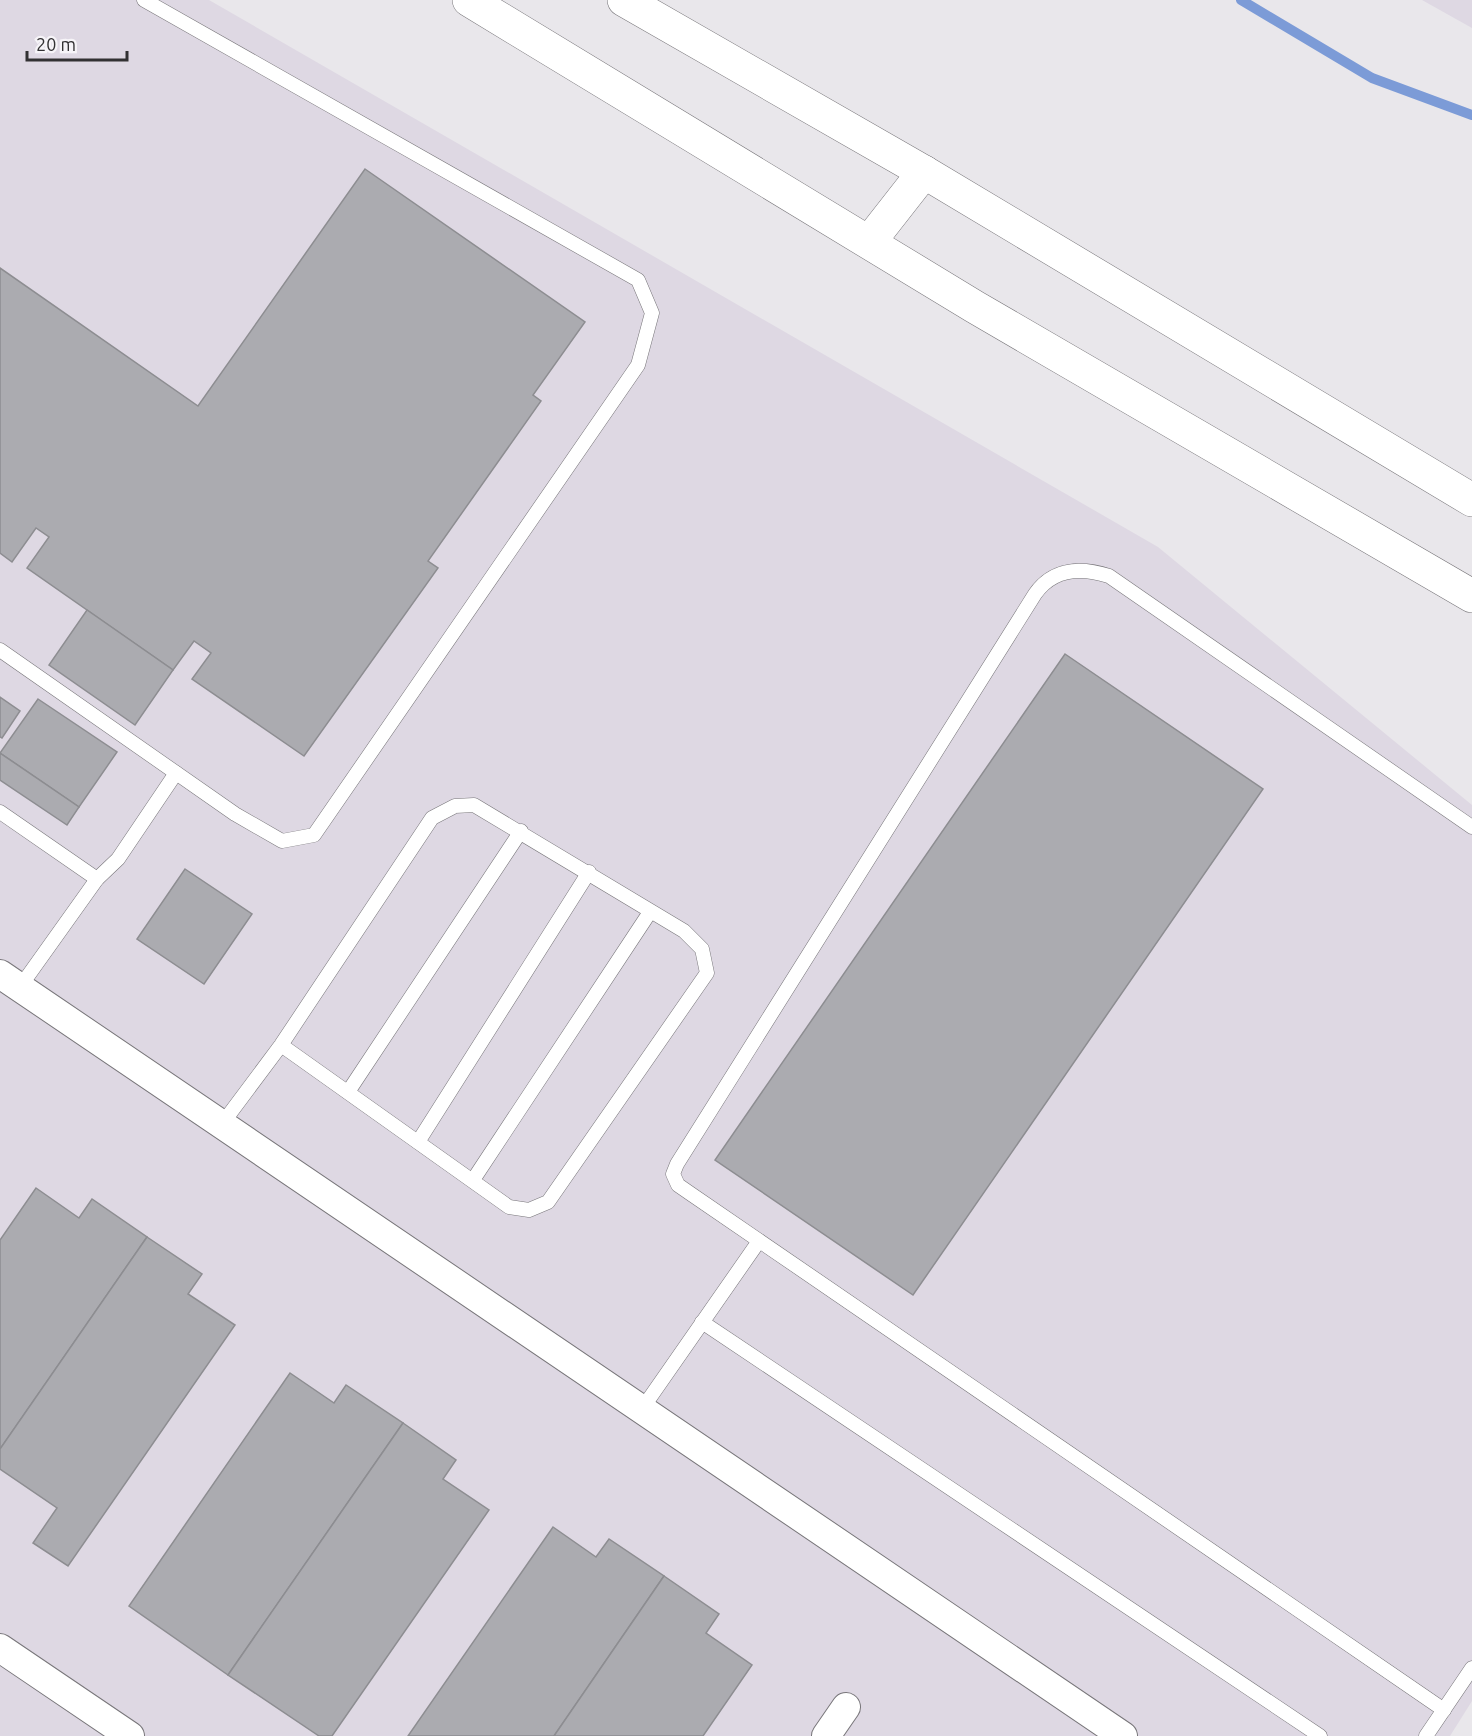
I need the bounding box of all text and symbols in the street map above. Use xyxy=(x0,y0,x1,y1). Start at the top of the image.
scale bar xyxy=(27,24,128,62)
text: 20 m xyxy=(36,34,76,54)

